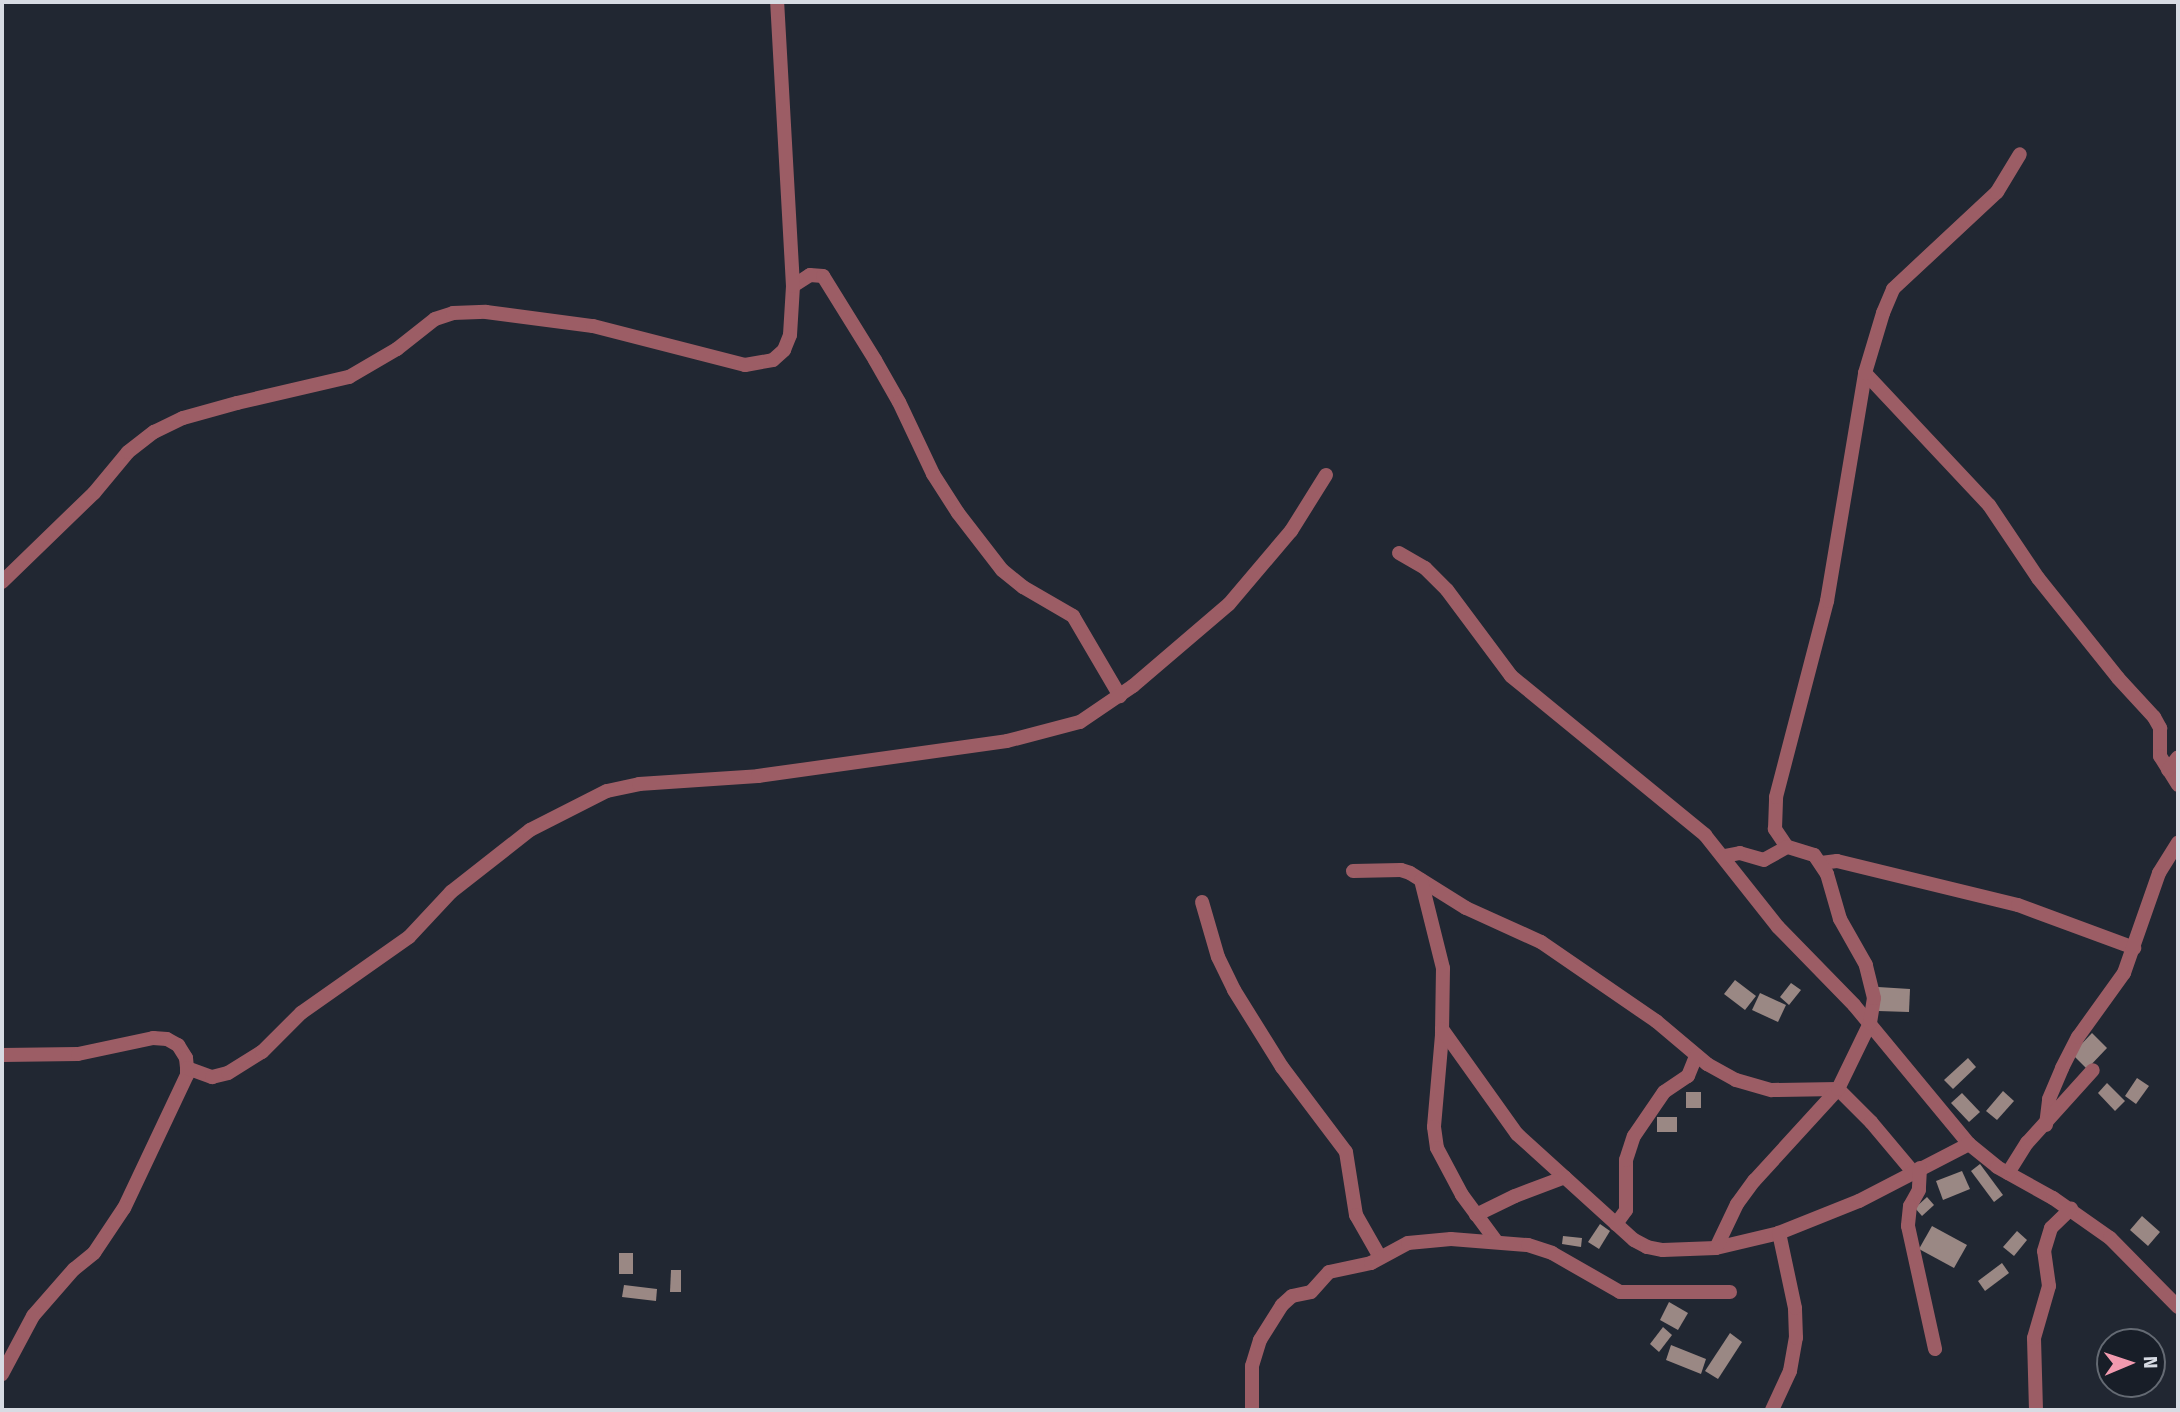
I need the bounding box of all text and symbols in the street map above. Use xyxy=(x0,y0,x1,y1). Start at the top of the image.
north arrow xyxy=(2096,1328,2166,1398)
text: N xyxy=(2139,1356,2162,1369)

